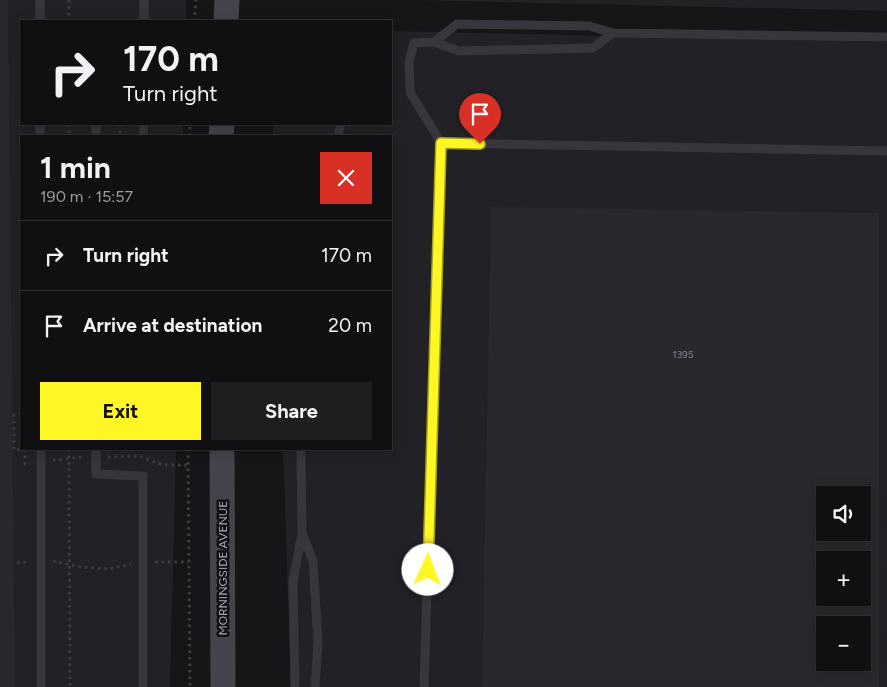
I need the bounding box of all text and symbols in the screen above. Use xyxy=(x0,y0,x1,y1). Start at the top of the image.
text: 170 m xyxy=(123,38,219,80)
icon: right xyxy=(40,40,105,105)
text: Turn right xyxy=(123,80,218,107)
pin xyxy=(459,93,501,144)
icon: arrive xyxy=(466,100,494,128)
text: 1 min xyxy=(40,149,111,186)
button: close xyxy=(320,152,372,204)
text: 190 m · 15:57 xyxy=(40,187,133,206)
icon: right xyxy=(40,242,68,270)
text: Turn right xyxy=(83,244,169,267)
text: 170 m xyxy=(321,244,372,267)
icon: arrive xyxy=(40,312,68,340)
text: Arrive at destination xyxy=(83,314,262,337)
text: 20 m xyxy=(328,314,372,337)
house number: 1395 xyxy=(673,348,694,361)
button: Exit xyxy=(40,382,201,440)
button: Share xyxy=(211,382,372,440)
map controls xyxy=(816,486,871,671)
button: sound xyxy=(816,486,871,541)
street label: MORNINGSIDE AVENUE xyxy=(216,501,230,635)
position arrow xyxy=(401,543,453,595)
button: + xyxy=(816,551,871,606)
button: − xyxy=(816,616,871,671)

